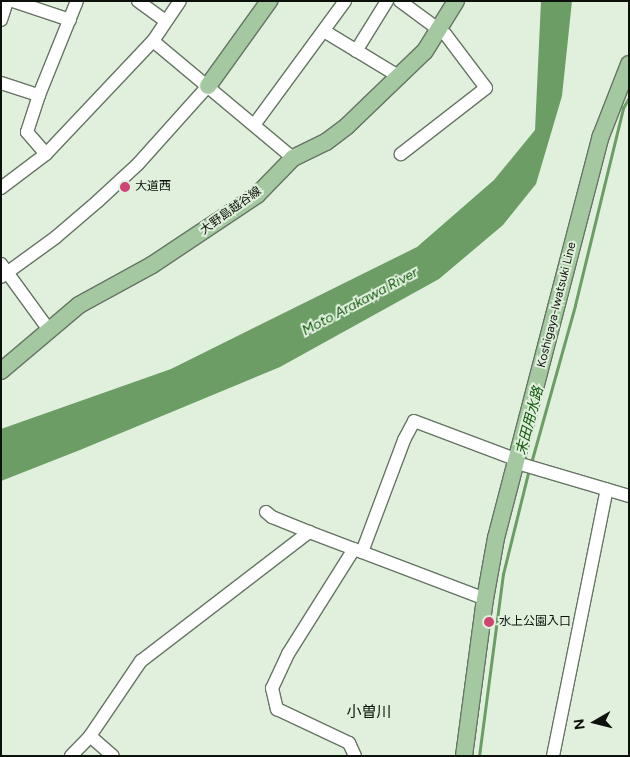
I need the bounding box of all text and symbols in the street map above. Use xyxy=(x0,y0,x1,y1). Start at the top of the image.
place label: 大道西 xyxy=(135,180,171,194)
marker: 大道西 xyxy=(119,181,131,193)
street label: 大野島越谷線 xyxy=(198,184,264,238)
street label: Koshigaya-Iwatsuki Line xyxy=(534,241,580,369)
water label: Moto Arakawa River xyxy=(299,264,421,340)
water label: 末田用水路 xyxy=(513,385,547,457)
place label: 水上公園入口 xyxy=(499,615,571,629)
marker: 水上公園入口 xyxy=(483,616,495,628)
north arrow xyxy=(570,697,620,747)
district label: 小曽川 xyxy=(347,704,391,722)
text: N xyxy=(570,718,589,731)

